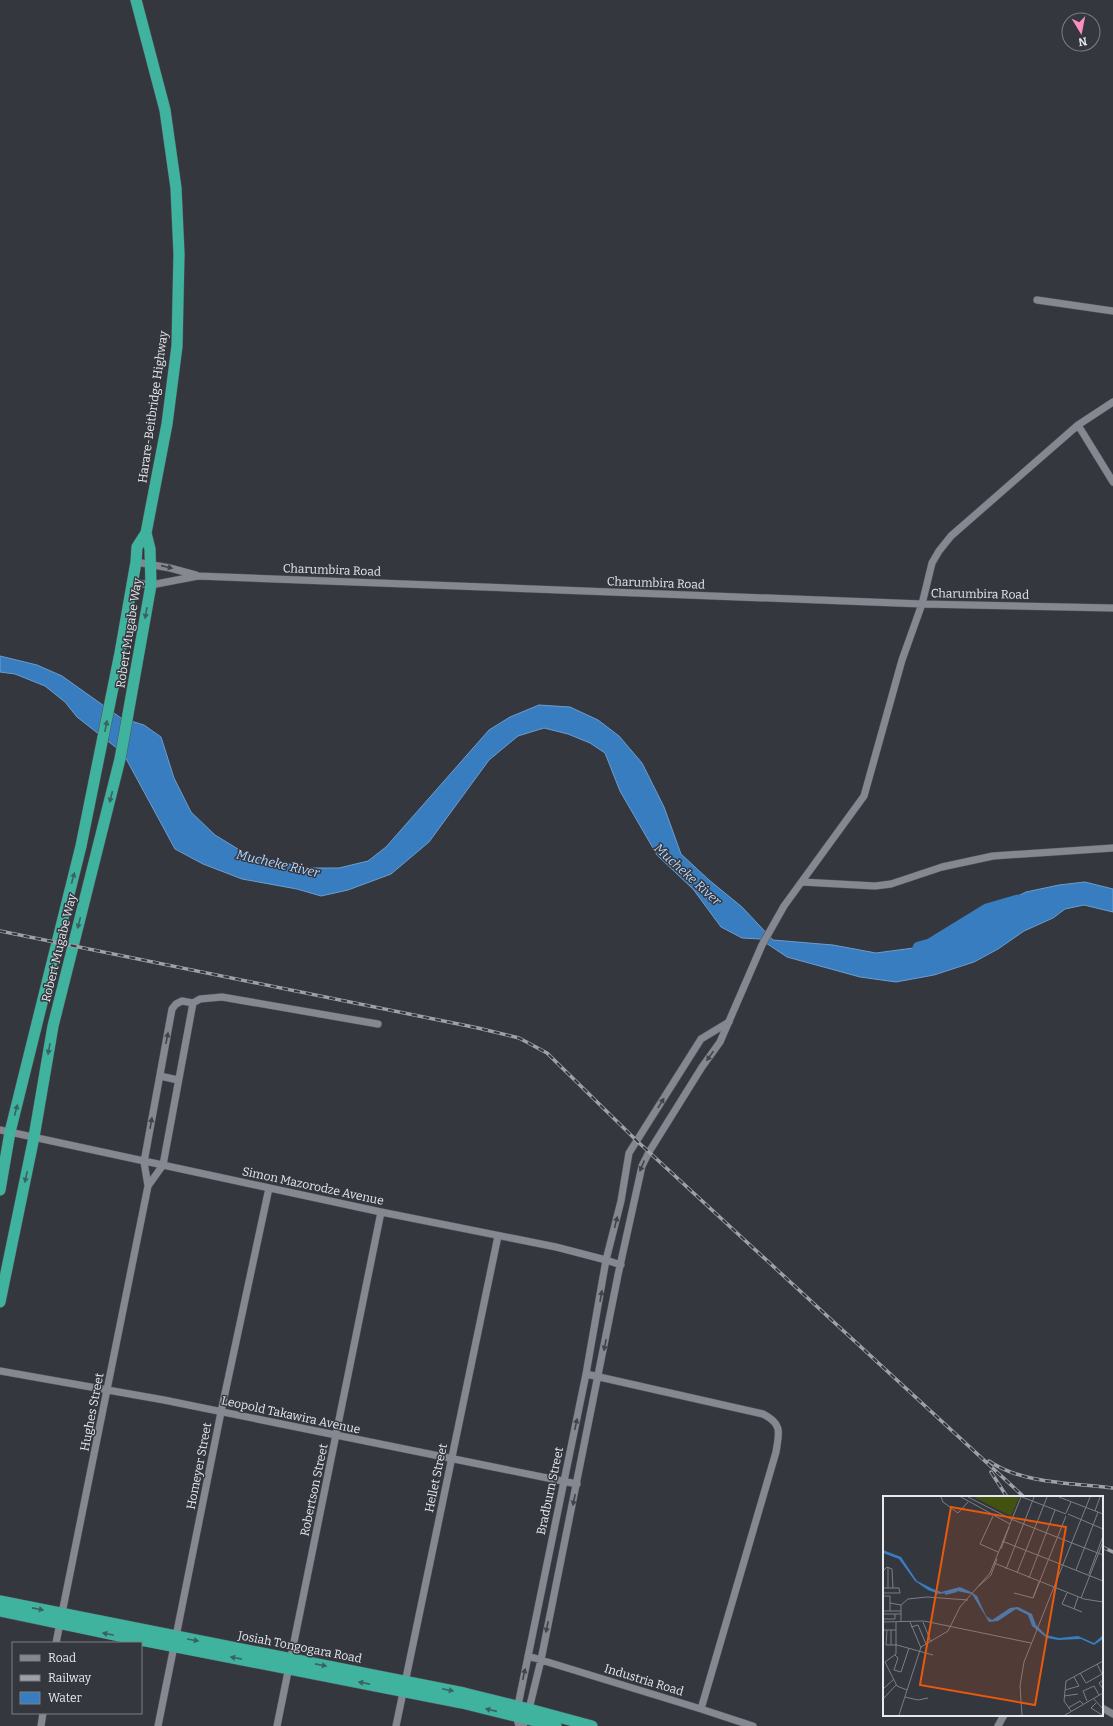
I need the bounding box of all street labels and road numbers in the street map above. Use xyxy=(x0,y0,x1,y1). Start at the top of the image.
street label: Harare-Beitbridge Highway xyxy=(135,329,171,484)
street label: Charumbira Road xyxy=(283,561,381,579)
street label: Charumbira Road xyxy=(607,574,705,592)
street label: Robert Mugabe Way xyxy=(113,576,145,689)
street label: Charumbira Road xyxy=(931,586,1029,602)
street label: Robert Mugabe Way xyxy=(39,892,79,1004)
street label: Simon Mazorodze Avenue xyxy=(241,1164,385,1208)
street label: Hughes Street xyxy=(78,1371,107,1452)
street label: Leopold Takawira Avenue xyxy=(220,1393,362,1437)
street label: Homeyer Street xyxy=(184,1421,214,1511)
street label: Robertson Street xyxy=(297,1442,331,1537)
street label: Hellet Street xyxy=(422,1442,450,1514)
street label: Bradburn Street xyxy=(534,1445,566,1536)
street label: Josiah Tongogara Road xyxy=(236,1628,363,1666)
street label: Industria Road xyxy=(603,1661,685,1699)

